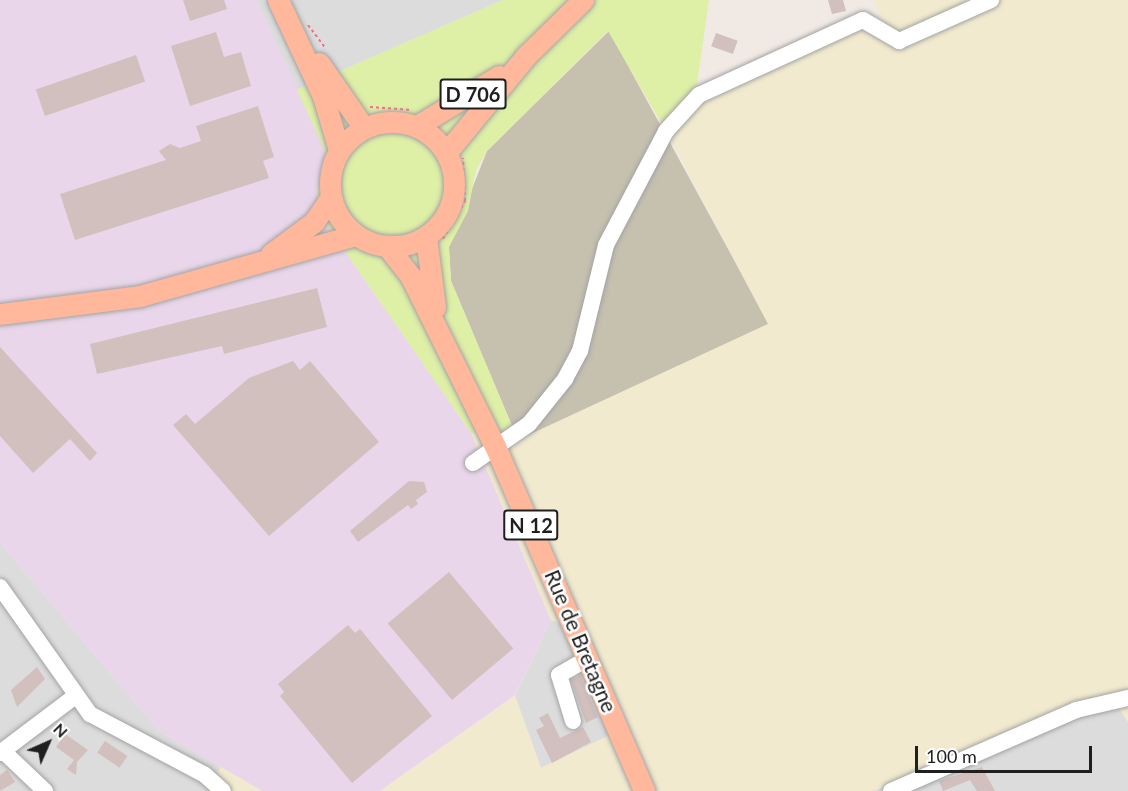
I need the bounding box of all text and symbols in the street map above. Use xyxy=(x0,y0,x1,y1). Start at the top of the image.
road number: D 706 xyxy=(438,77,508,111)
road number: N 12 xyxy=(502,508,560,542)
street label: Rue de Bretagne xyxy=(540,566,622,716)
north arrow xyxy=(18,713,78,773)
text: N xyxy=(50,719,72,741)
scale bar xyxy=(918,734,1095,772)
text: 100 m xyxy=(926,745,977,767)

